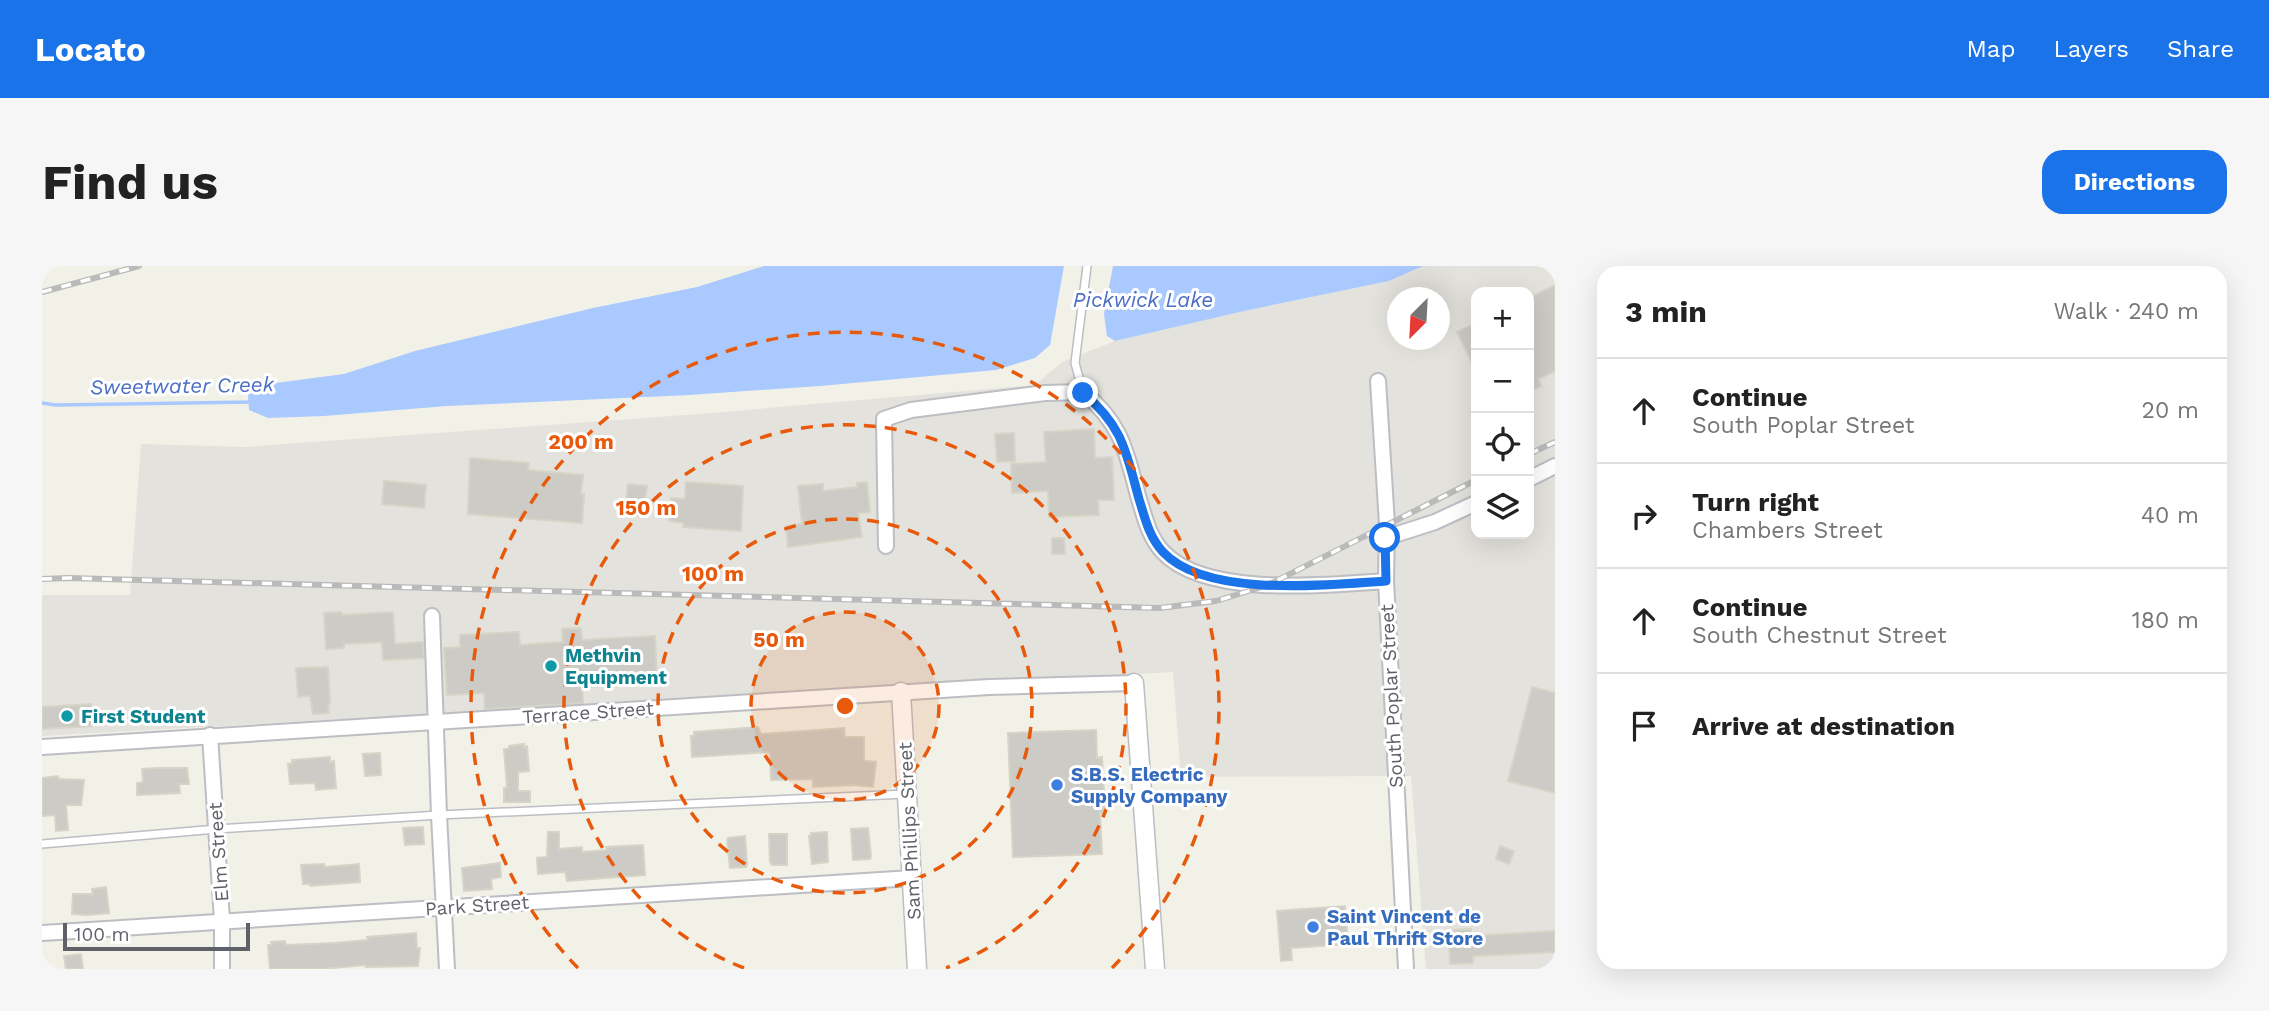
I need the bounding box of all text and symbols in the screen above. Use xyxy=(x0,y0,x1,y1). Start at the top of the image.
text: Locato xyxy=(35,30,146,69)
text: Map xyxy=(1967,35,2015,63)
text: Layers xyxy=(2053,35,2129,63)
text: Share xyxy=(2167,35,2234,63)
button: Directions xyxy=(2042,150,2227,214)
text: Find us xyxy=(42,153,218,211)
water label: Pickwick Lake xyxy=(1073,287,1213,312)
north arrow xyxy=(1387,287,1450,350)
map controls xyxy=(1471,287,1534,539)
button: + xyxy=(1471,287,1534,350)
text: 3 min xyxy=(1625,294,1707,329)
text: Walk · 240 m xyxy=(2054,298,2199,325)
button: − xyxy=(1471,350,1534,413)
water label: Sweetwater Creek xyxy=(90,371,275,400)
route end xyxy=(1067,377,1098,408)
text: Continue xyxy=(1692,382,1808,412)
icon: ahead xyxy=(1625,392,1663,430)
text: 20 m xyxy=(2142,397,2199,424)
text: South Poplar Street xyxy=(1692,412,1914,439)
button: locate xyxy=(1471,413,1534,476)
text: 200 m xyxy=(548,429,614,454)
button: layers xyxy=(1471,476,1534,539)
text: Turn right xyxy=(1692,487,1819,517)
text: 150 m xyxy=(616,495,676,520)
icon: right xyxy=(1625,497,1663,535)
text: 40 m xyxy=(2141,502,2199,529)
text: Chambers Street xyxy=(1692,517,1883,544)
route start xyxy=(1369,522,1400,553)
text: 100 m xyxy=(682,561,744,586)
text: Continue xyxy=(1692,592,1808,622)
icon: ahead xyxy=(1625,602,1663,640)
street label: South Poplar Street xyxy=(1375,604,1408,788)
text: 180 m xyxy=(2132,607,2199,634)
text: South Chestnut Street xyxy=(1692,622,1947,649)
text: 50 m xyxy=(753,627,805,652)
place label: Methvin Equipment xyxy=(565,644,668,689)
marker: Methvin Equipment xyxy=(543,658,559,674)
centre of rings xyxy=(833,694,857,718)
street label: Terrace Street xyxy=(522,696,655,729)
place label: First Student xyxy=(81,705,206,728)
icon: arrive xyxy=(1625,707,1663,745)
marker: First Student xyxy=(59,708,75,724)
text: Arrive at destination xyxy=(1692,711,1955,741)
street label: Sam Phillips Street xyxy=(893,741,926,920)
place label: S.B.S. Electric Supply Company xyxy=(1071,763,1228,808)
marker: S.B.S. Electric Supply Company xyxy=(1049,777,1065,793)
street label: Elm Street xyxy=(204,801,233,903)
street label: Park Street xyxy=(424,890,530,921)
place label: Saint Vincent de Paul Thrift Store xyxy=(1327,905,1483,950)
marker: Saint Vincent de Paul Thrift Store xyxy=(1305,919,1321,935)
scale bar xyxy=(63,920,250,952)
text: 100 m xyxy=(74,923,130,946)

